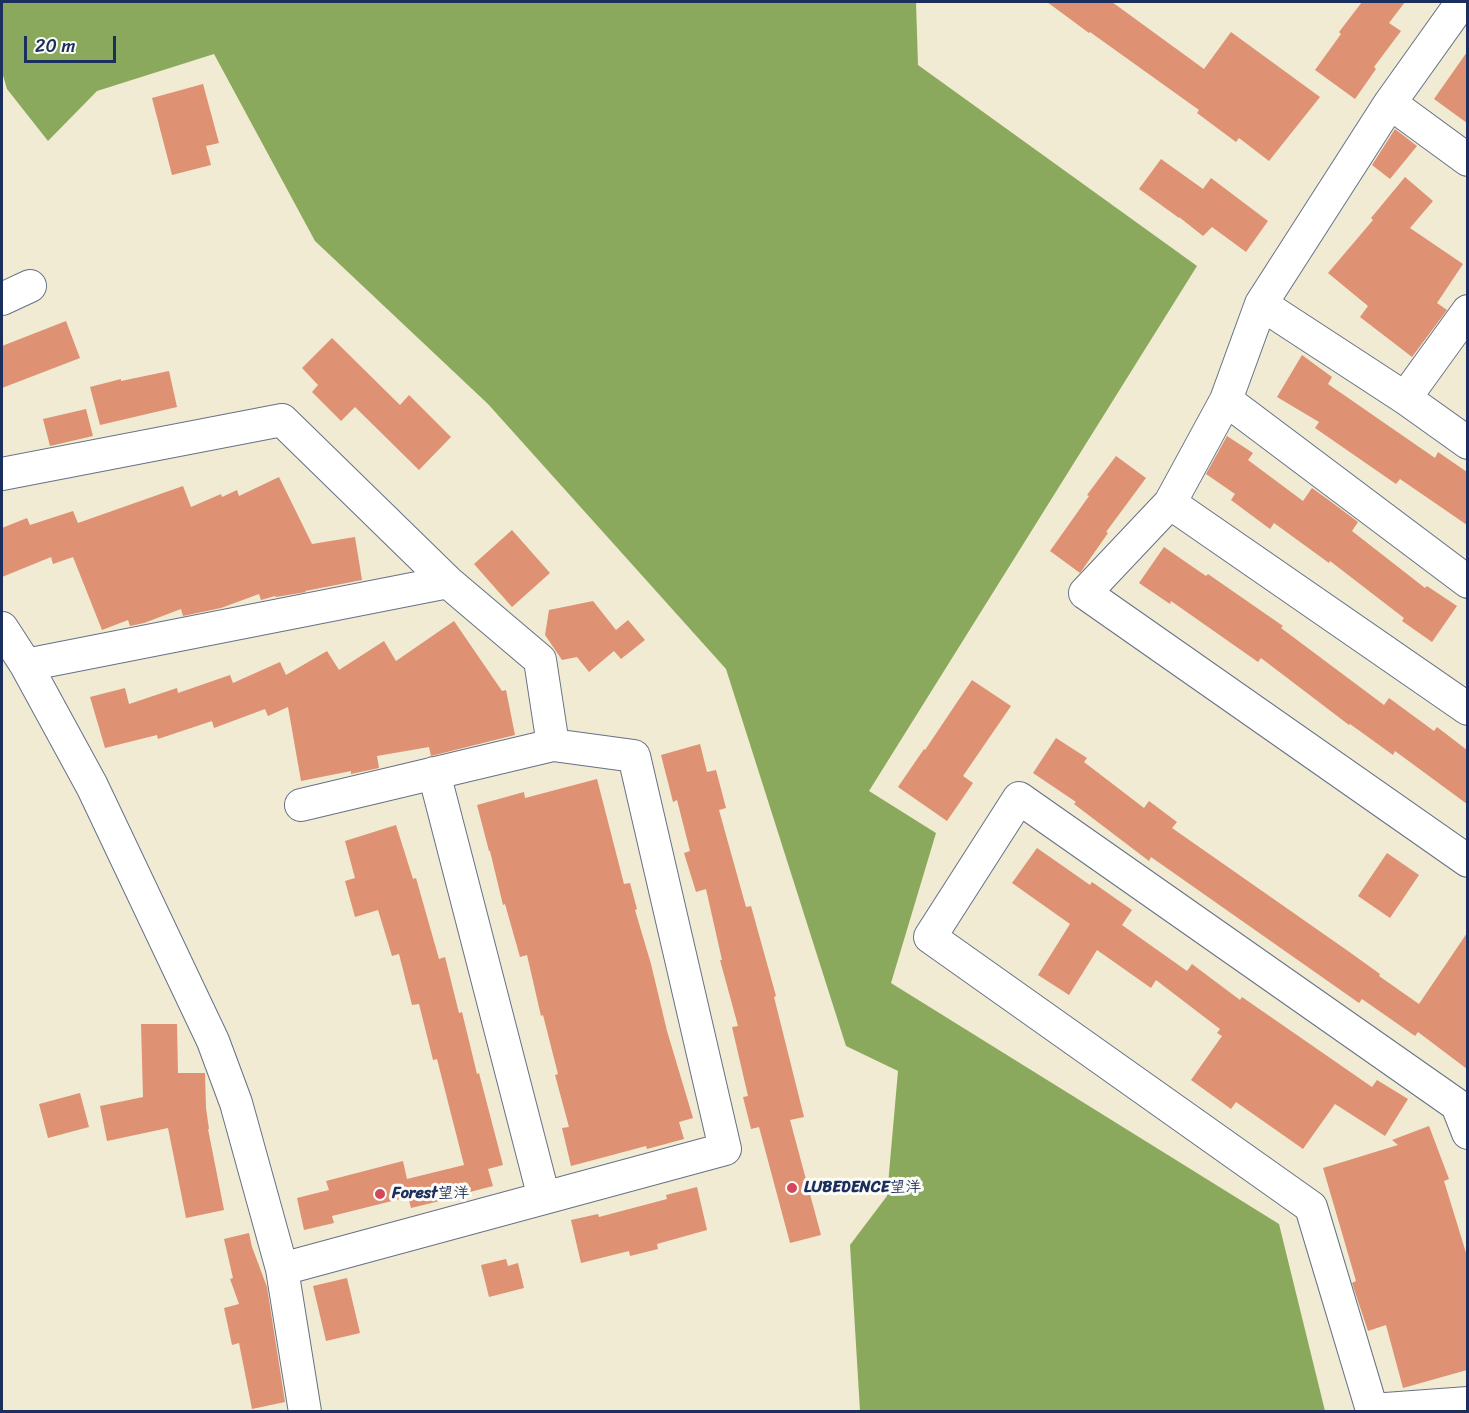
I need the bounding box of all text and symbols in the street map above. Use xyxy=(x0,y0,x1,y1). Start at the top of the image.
scale bar xyxy=(27,24,118,62)
text: 20 m xyxy=(35,30,75,62)
place label: LUBEDENCE望洋 xyxy=(804,1178,922,1198)
marker: LUBEDENCE望洋 xyxy=(785,1181,799,1195)
place label: Forest望洋 xyxy=(392,1184,469,1204)
marker: Forest望洋 xyxy=(373,1187,387,1201)

